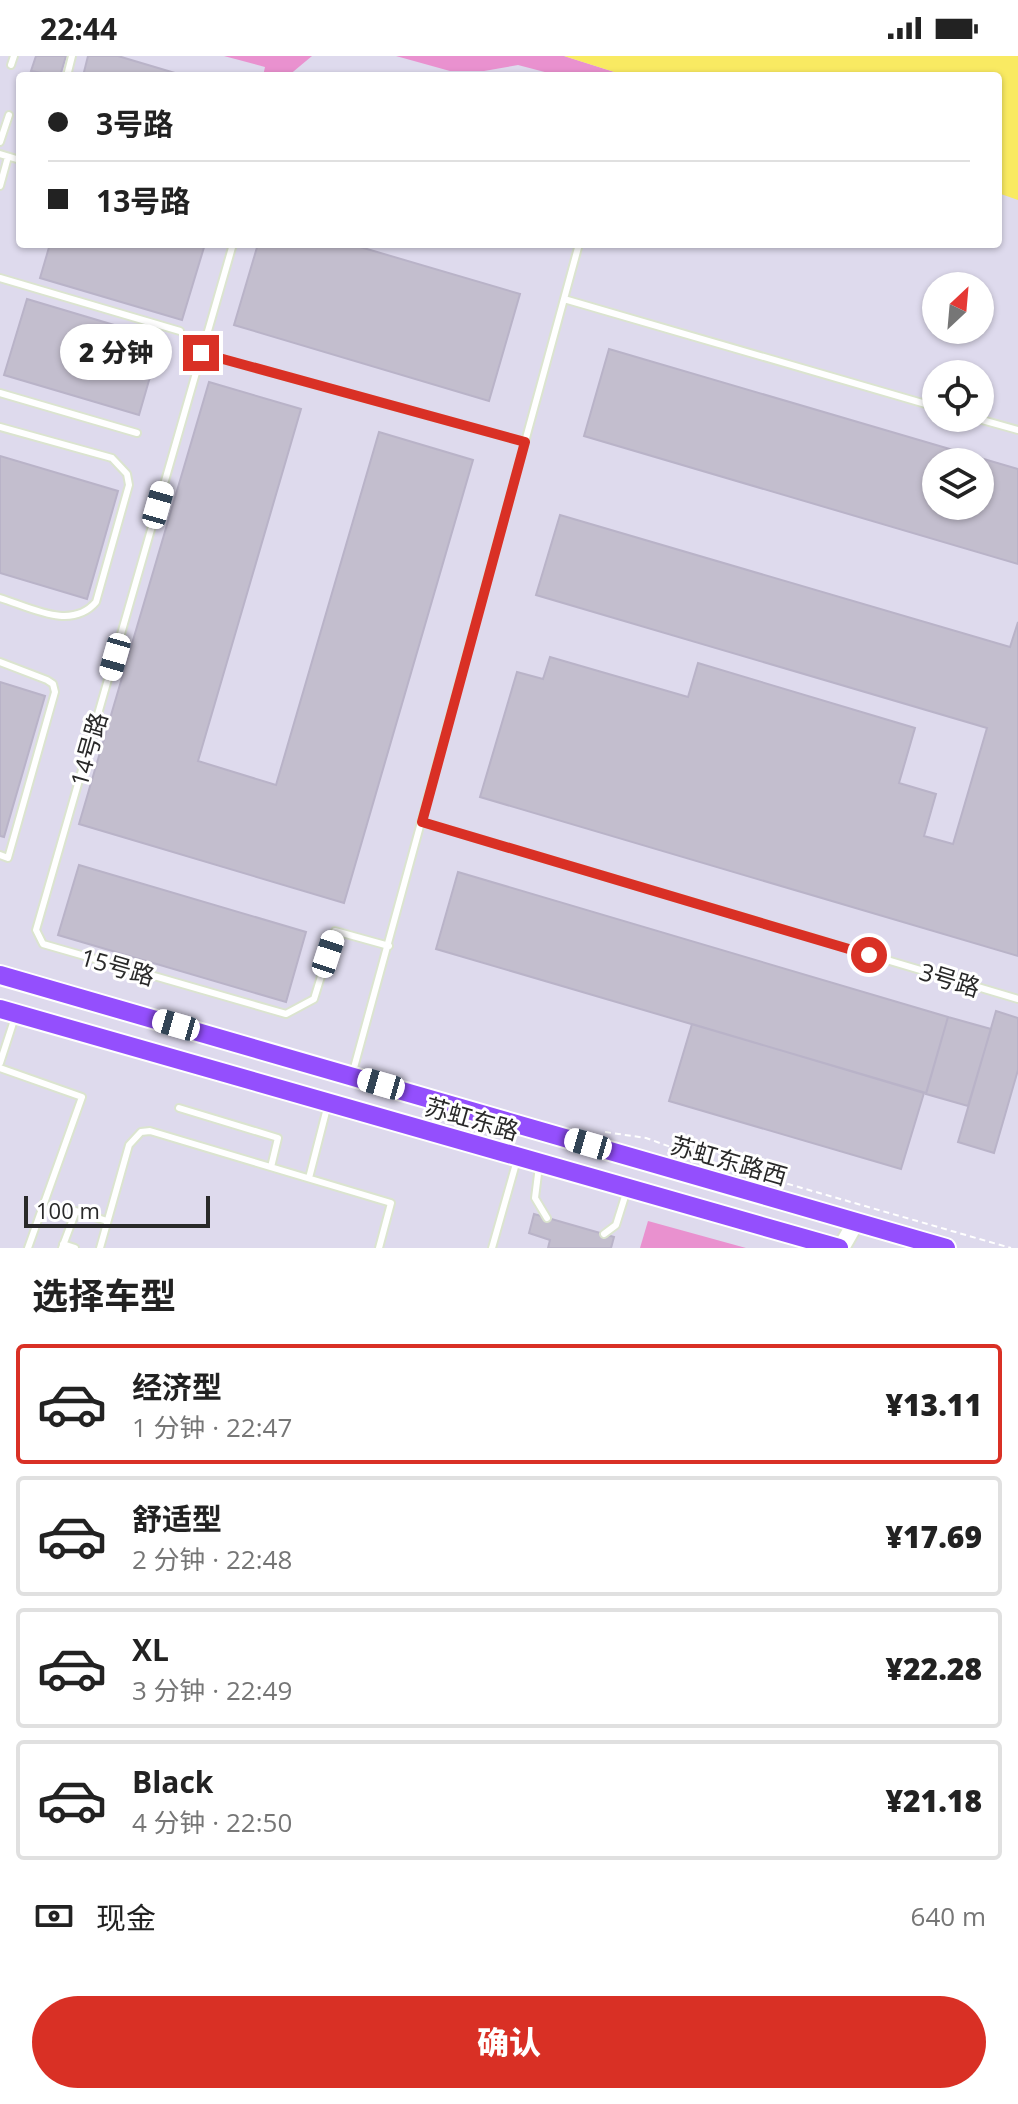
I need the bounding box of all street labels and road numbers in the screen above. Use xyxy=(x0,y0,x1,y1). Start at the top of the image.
street label: 14号路 xyxy=(62,708,114,790)
street label: 15号路 xyxy=(77,940,159,992)
street label: 3号路 xyxy=(916,954,984,1004)
street label: 苏虹东路 xyxy=(421,1089,523,1147)
street label: 苏虹东路西 xyxy=(667,1128,791,1192)

